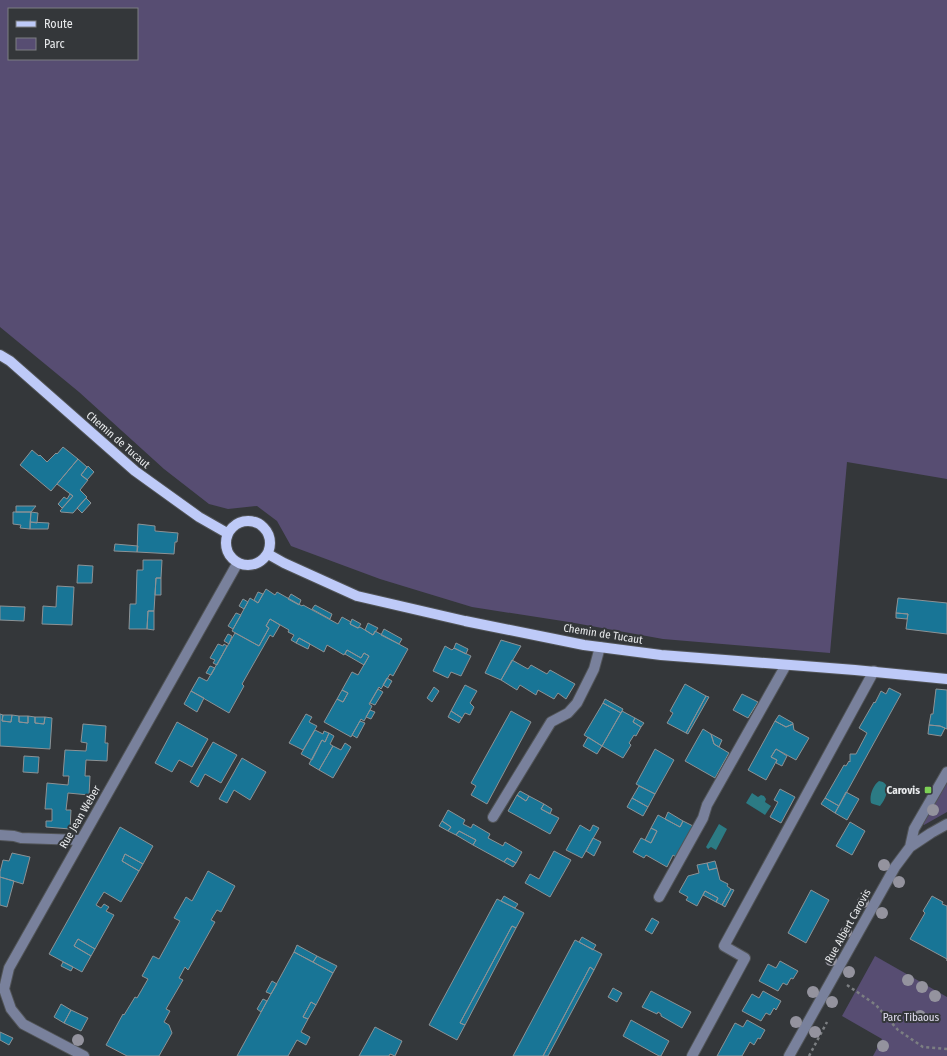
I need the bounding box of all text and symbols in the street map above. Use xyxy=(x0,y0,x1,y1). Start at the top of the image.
legend xyxy=(8,8,138,60)
text: Route xyxy=(44,17,73,31)
text: Parc xyxy=(44,37,65,51)
street label: Chemin de Tucaut xyxy=(84,409,153,471)
street label: Chemin de Tucaut xyxy=(562,621,644,647)
street label: Rue Jean Weber xyxy=(57,783,103,851)
place label: Carovis xyxy=(887,784,920,797)
marker: Carovis xyxy=(923,785,933,795)
street label: Rue Albert Carovis xyxy=(822,887,874,965)
park label: Parc Tibaous xyxy=(883,1011,940,1024)

